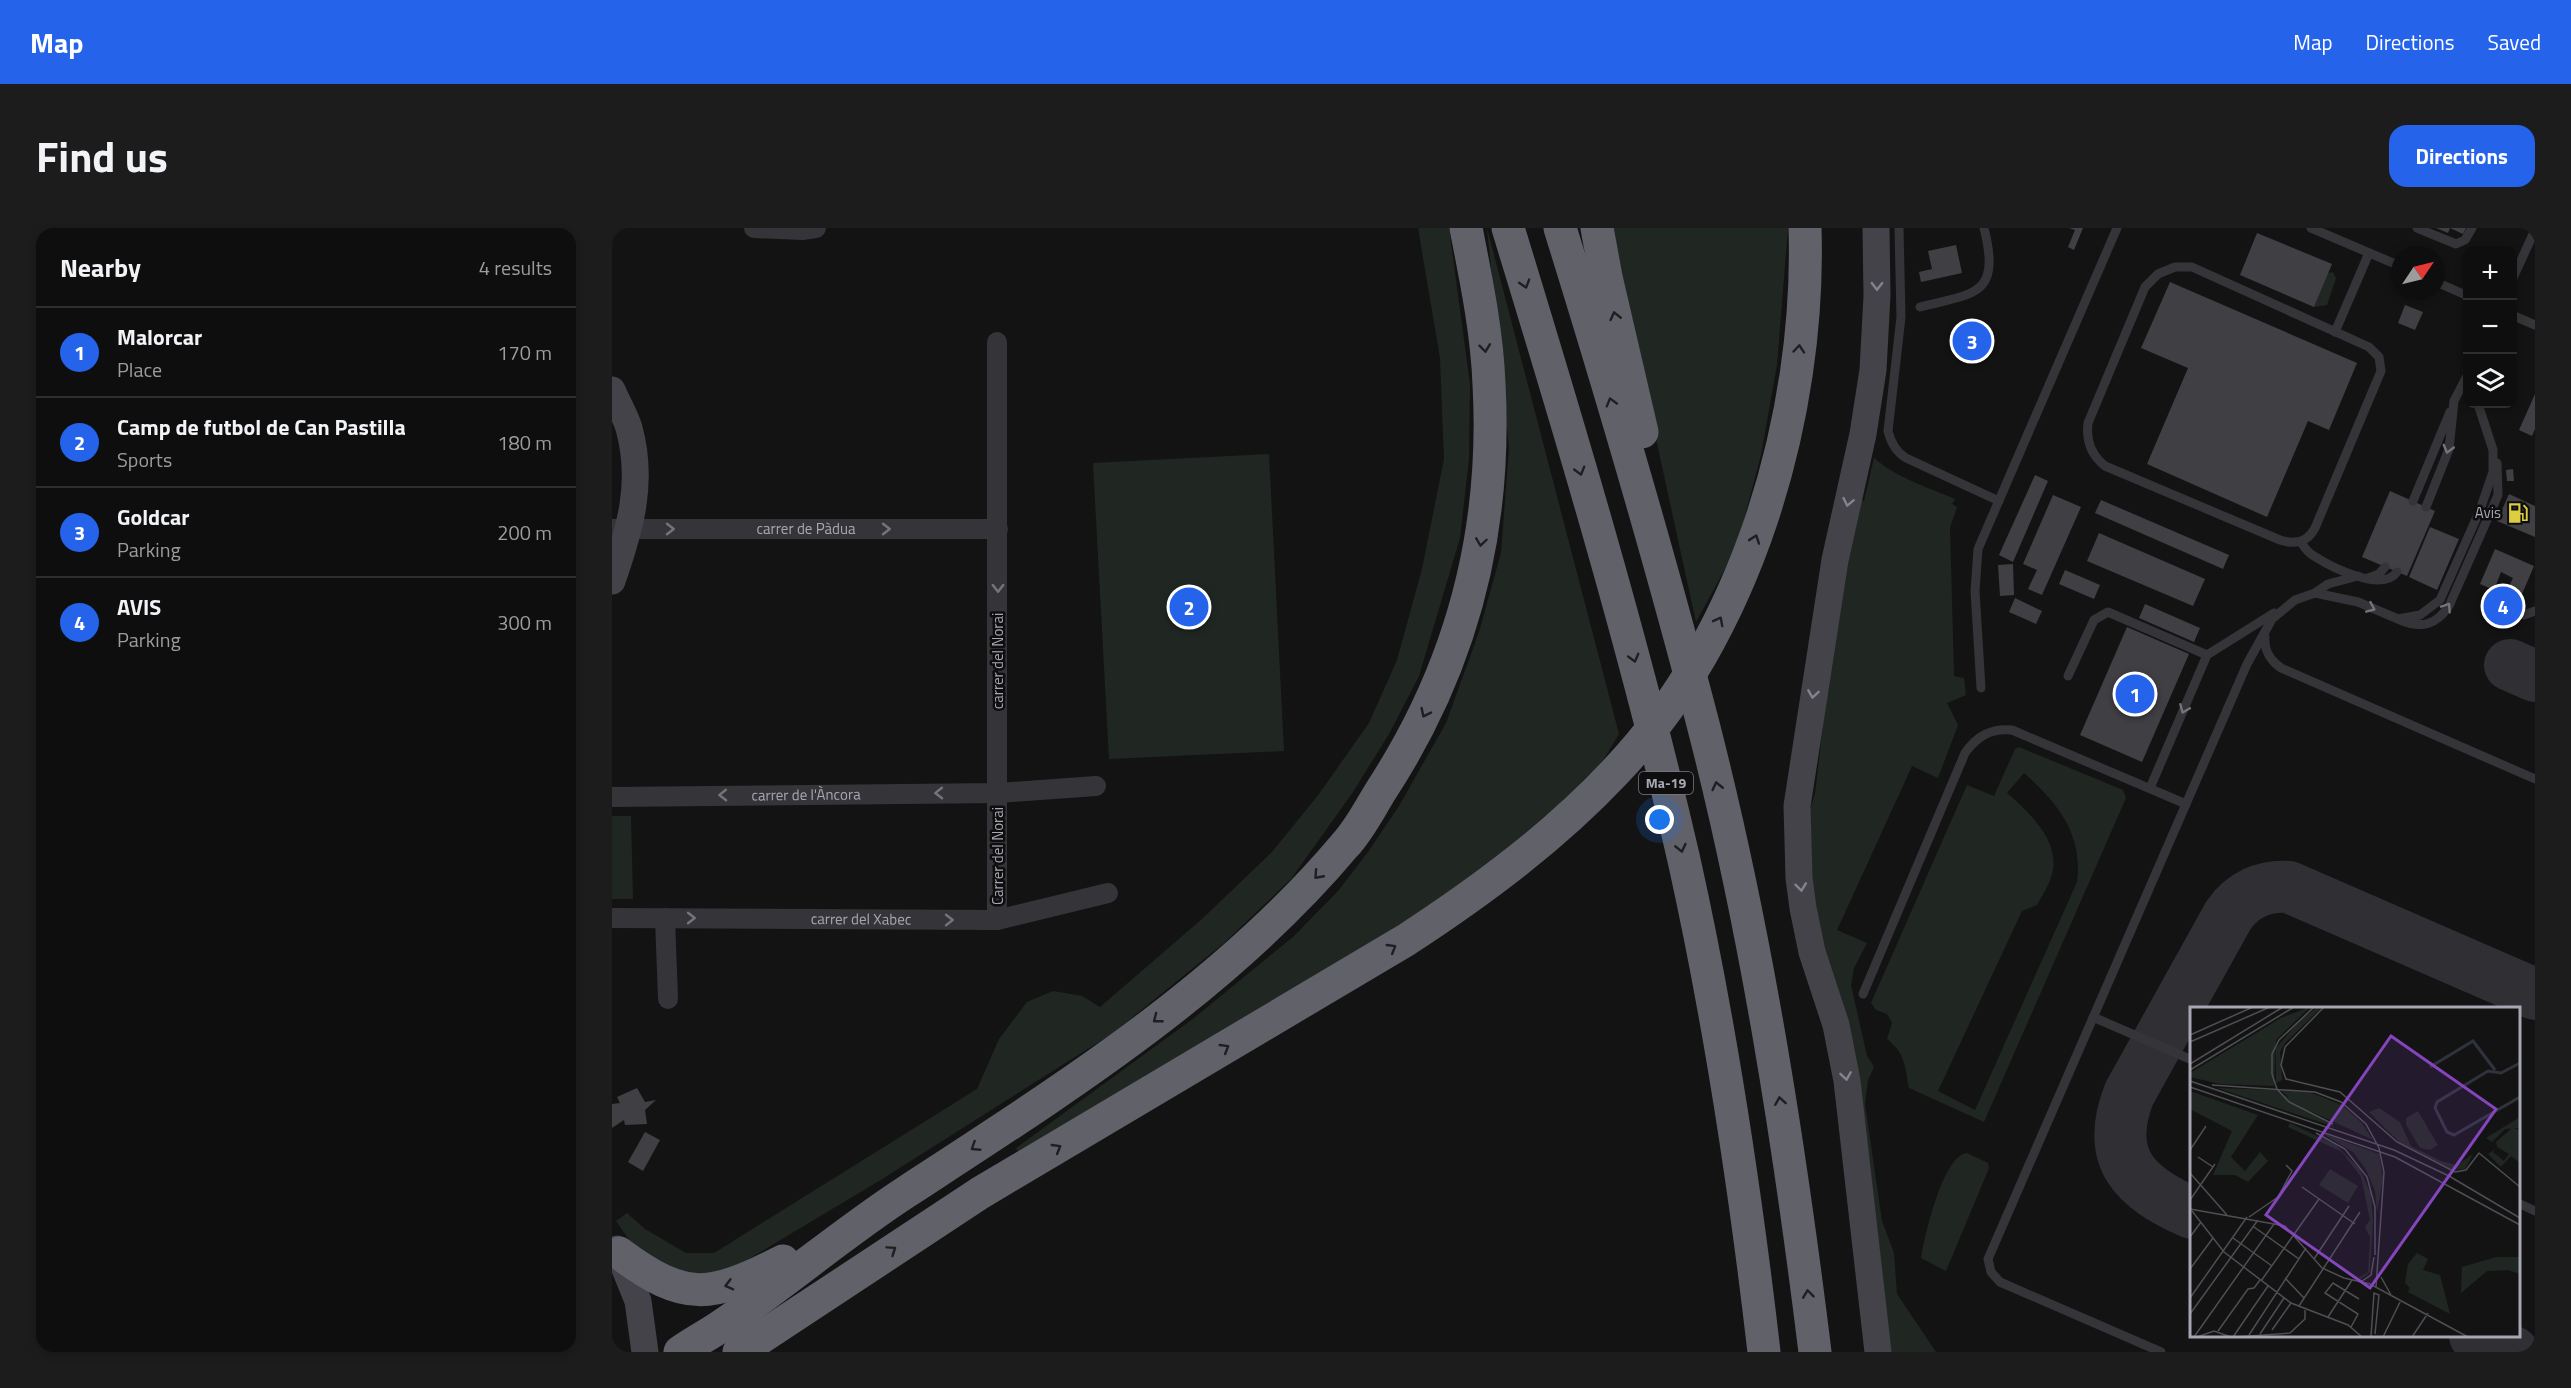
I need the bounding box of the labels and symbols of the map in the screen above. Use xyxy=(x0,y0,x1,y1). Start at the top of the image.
north arrow xyxy=(2391,246,2445,300)
one-way arrow xyxy=(1518,278,1530,289)
one-way arrow xyxy=(1871,282,1883,291)
one-way arrow xyxy=(1609,311,1622,321)
pin: 3 xyxy=(1952,318,1992,364)
one-way arrow xyxy=(1478,343,1491,353)
one-way arrow xyxy=(1792,345,1805,354)
one-way arrow xyxy=(1606,397,1618,408)
one-way arrow xyxy=(2443,443,2455,454)
one-way arrow xyxy=(1573,465,1585,476)
one-way arrow xyxy=(1842,497,1855,507)
place label: Avis xyxy=(2475,501,2501,524)
fuel station icon: Avis xyxy=(2506,501,2530,525)
street label: carrer de Pàdua xyxy=(757,517,856,540)
one-way arrow xyxy=(666,523,675,535)
one-way arrow xyxy=(882,523,891,535)
one-way arrow xyxy=(1748,534,1760,545)
one-way arrow xyxy=(1475,538,1487,547)
one-way arrow xyxy=(992,583,1004,592)
pin: 2 xyxy=(1170,584,1208,629)
pin: 4 xyxy=(2484,584,2522,628)
one-way arrow xyxy=(2365,600,2376,612)
one-way arrow xyxy=(2440,603,2452,613)
street label: carrer del Norai xyxy=(986,613,1009,709)
one-way arrow xyxy=(1712,617,1723,628)
one-way arrow xyxy=(1626,653,1639,663)
pin: 1 xyxy=(2116,672,2155,716)
one-way arrow xyxy=(1807,688,1820,698)
one-way arrow xyxy=(2179,702,2191,713)
one-way arrow xyxy=(1421,707,1432,718)
road number: Ma-19 xyxy=(1639,772,1693,794)
one-way arrow xyxy=(1711,781,1724,791)
street label: carrer de l'Àncora xyxy=(751,782,861,807)
one-way arrow xyxy=(935,787,944,799)
one-way arrow xyxy=(719,789,728,802)
your location xyxy=(1645,805,1674,834)
street label: Carrer del Norai xyxy=(986,807,1009,905)
one-way arrow xyxy=(1673,842,1686,852)
one-way arrow xyxy=(1314,869,1325,879)
one-way arrow xyxy=(1794,883,1806,892)
street label: carrer del Xabec xyxy=(811,907,911,931)
one-way arrow xyxy=(687,912,696,924)
one-way arrow xyxy=(945,913,954,926)
one-way arrow xyxy=(1386,944,1396,955)
inset map xyxy=(2190,1007,2520,1337)
one-way arrow xyxy=(1153,1011,1164,1022)
one-way arrow xyxy=(1219,1044,1229,1056)
one-way arrow xyxy=(1840,1072,1852,1081)
one-way arrow xyxy=(1774,1096,1786,1106)
one-way arrow xyxy=(971,1139,981,1151)
one-way arrow xyxy=(1051,1144,1061,1155)
one-way arrow xyxy=(885,1247,896,1258)
one-way arrow xyxy=(724,1277,734,1290)
one-way arrow xyxy=(1802,1289,1814,1299)

